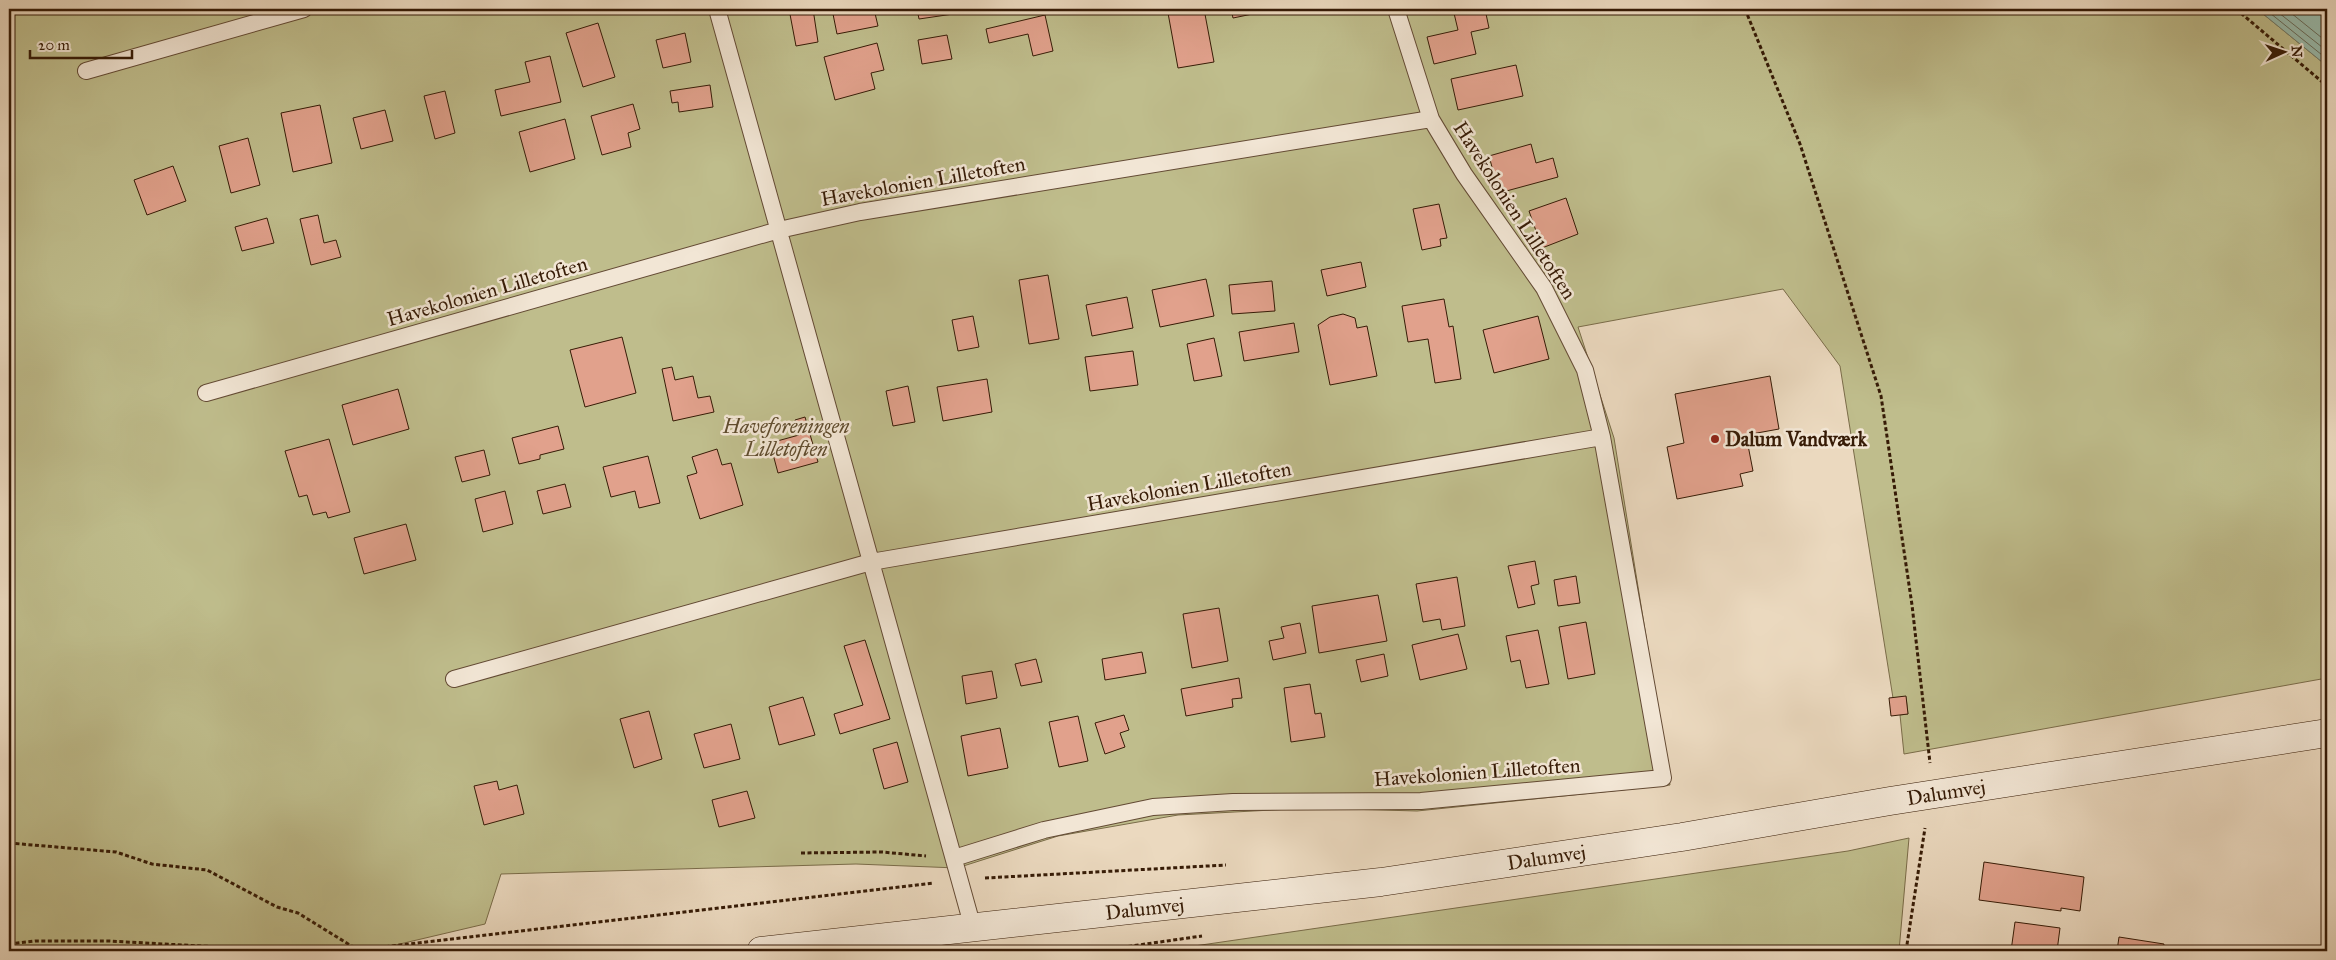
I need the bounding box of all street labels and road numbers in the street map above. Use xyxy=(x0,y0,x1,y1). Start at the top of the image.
street label: Havekolonien Lilletoften xyxy=(1449,117,1582,304)
street label: Havekolonien Lilletoften xyxy=(819,151,1027,211)
street label: Havekolonien Lilletoften xyxy=(384,251,590,331)
street label: Havekolonien Lilletoften xyxy=(1085,456,1293,516)
street label: Havekolonien Lilletoften xyxy=(1373,753,1581,791)
street label: Dalumvej xyxy=(1905,774,1987,810)
street label: Dalumvej xyxy=(1505,840,1587,875)
street label: Dalumvej xyxy=(1104,892,1185,925)

